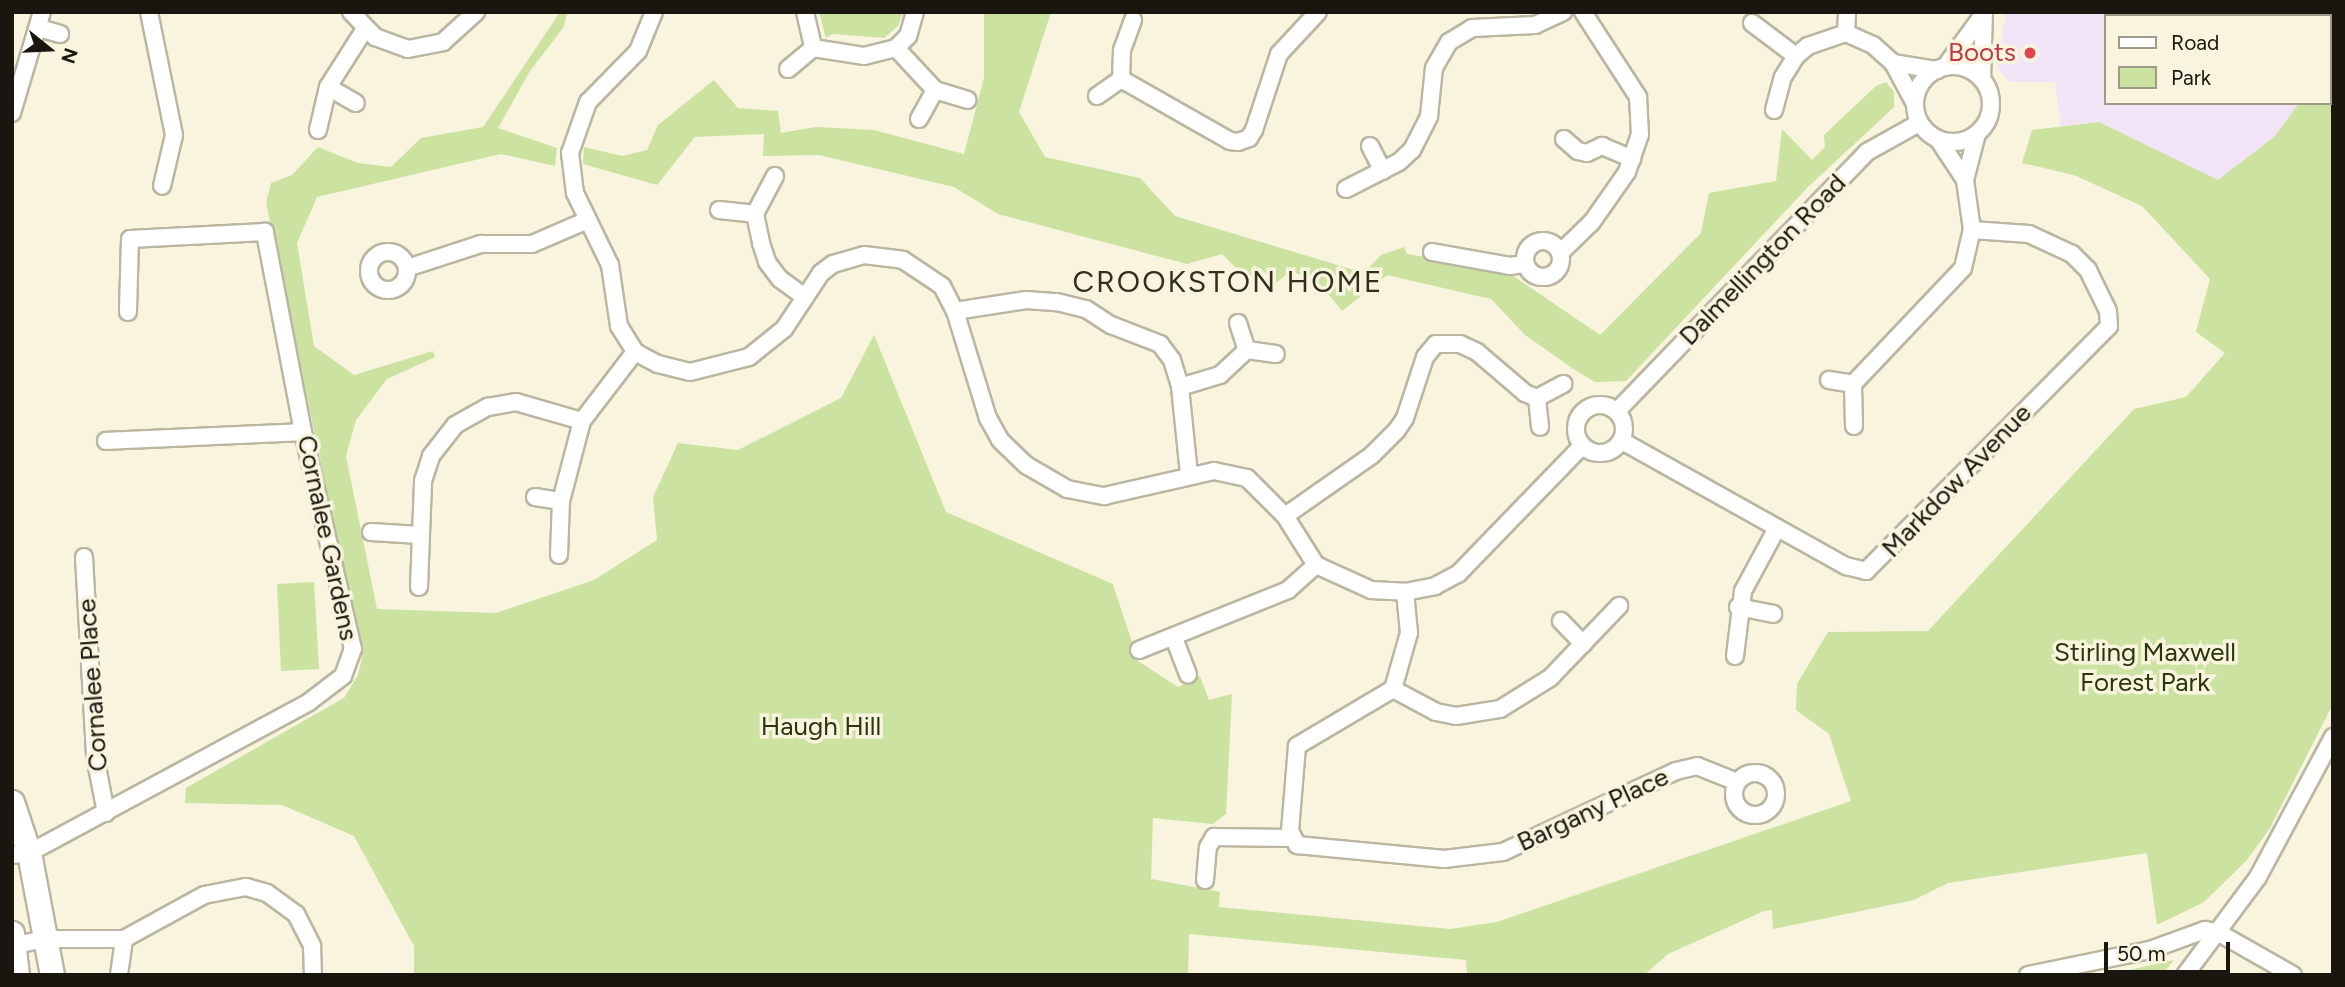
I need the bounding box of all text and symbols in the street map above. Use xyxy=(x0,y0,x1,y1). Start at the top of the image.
north arrow xyxy=(14,14,84,84)
legend xyxy=(2104,14,2331,105)
text: Road xyxy=(2171,30,2219,55)
place label: Boots xyxy=(1948,37,2016,69)
text: N xyxy=(56,45,83,66)
marker: Boots xyxy=(2022,45,2038,61)
text: Park xyxy=(2171,65,2211,90)
street label: Dalmellington Road xyxy=(1673,168,1853,352)
district label: CROOKSTON HOME xyxy=(1074,264,1382,300)
street label: Markdow Avenue xyxy=(1876,398,2038,564)
street label: Cornalee Gardens xyxy=(290,433,364,643)
street label: Cornalee Place xyxy=(71,598,115,772)
park label: Stirling Maxwell Forest Park xyxy=(2054,637,2236,698)
park label: Haugh Hill xyxy=(761,711,881,743)
street label: Bargany Place xyxy=(1512,761,1674,859)
scale bar xyxy=(2107,928,2233,972)
text: 50 m xyxy=(2117,941,2166,966)

